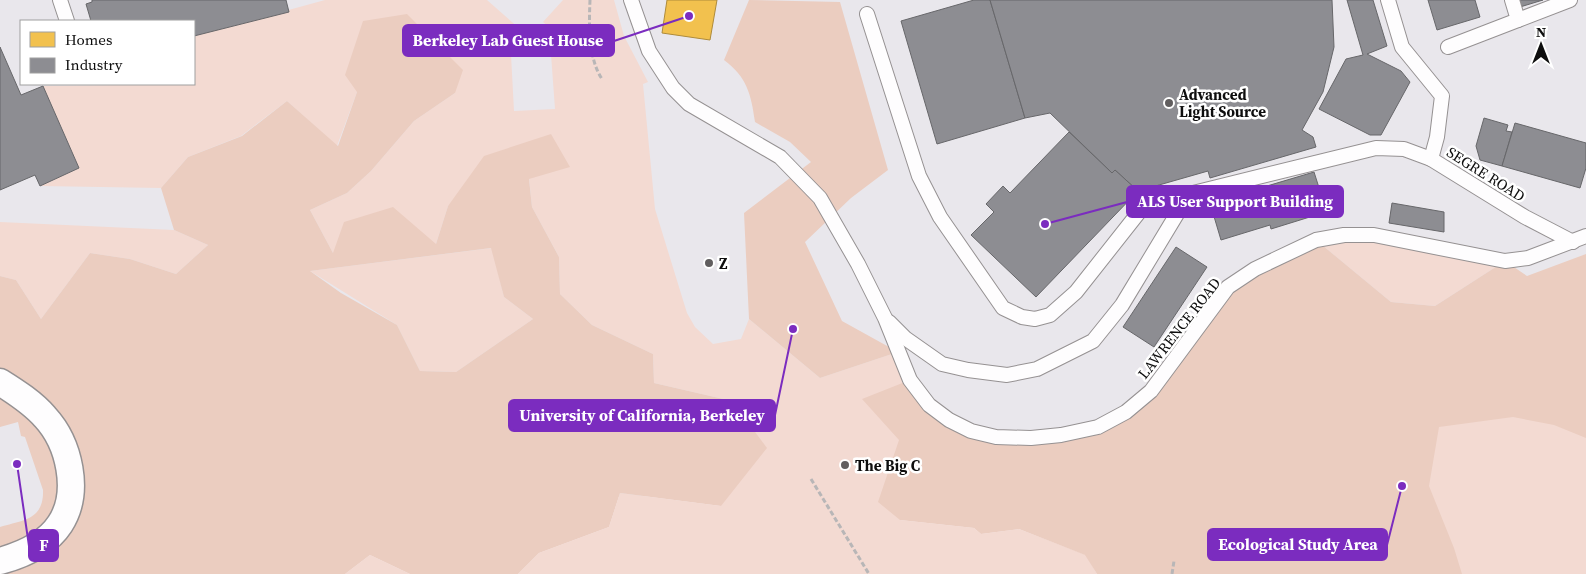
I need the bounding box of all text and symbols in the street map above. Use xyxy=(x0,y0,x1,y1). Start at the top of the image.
legend xyxy=(20,20,195,85)
north arrow xyxy=(1516,20,1566,70)
text: N xyxy=(1536,22,1546,42)
callout: Berkeley Lab Guest House xyxy=(403,25,614,56)
text: Homes xyxy=(65,29,112,50)
text: Berkeley Lab Guest House xyxy=(413,29,603,51)
text: Industry xyxy=(65,54,123,75)
place label: Advanced Light Source xyxy=(1179,84,1266,122)
marker: Advanced Light Source xyxy=(1163,97,1175,109)
street label: SEGRE ROAD xyxy=(1443,142,1529,206)
callout: ALS User Support Building xyxy=(1127,186,1343,217)
text: ALS User Support Building xyxy=(1137,190,1333,212)
place label: Z xyxy=(719,253,728,274)
marker: Z xyxy=(703,257,715,269)
street label: LAWRENCE ROAD xyxy=(1133,273,1225,383)
callout: University of California, Berkeley xyxy=(509,400,775,431)
text: University of California, Berkeley xyxy=(519,404,765,426)
place label: The Big C xyxy=(855,455,920,476)
marker: The Big C xyxy=(839,459,851,471)
callout: Ecological Study Area xyxy=(1208,529,1387,560)
callout: F xyxy=(29,530,58,561)
text: Ecological Study Area xyxy=(1218,533,1378,555)
text: F xyxy=(39,534,49,556)

